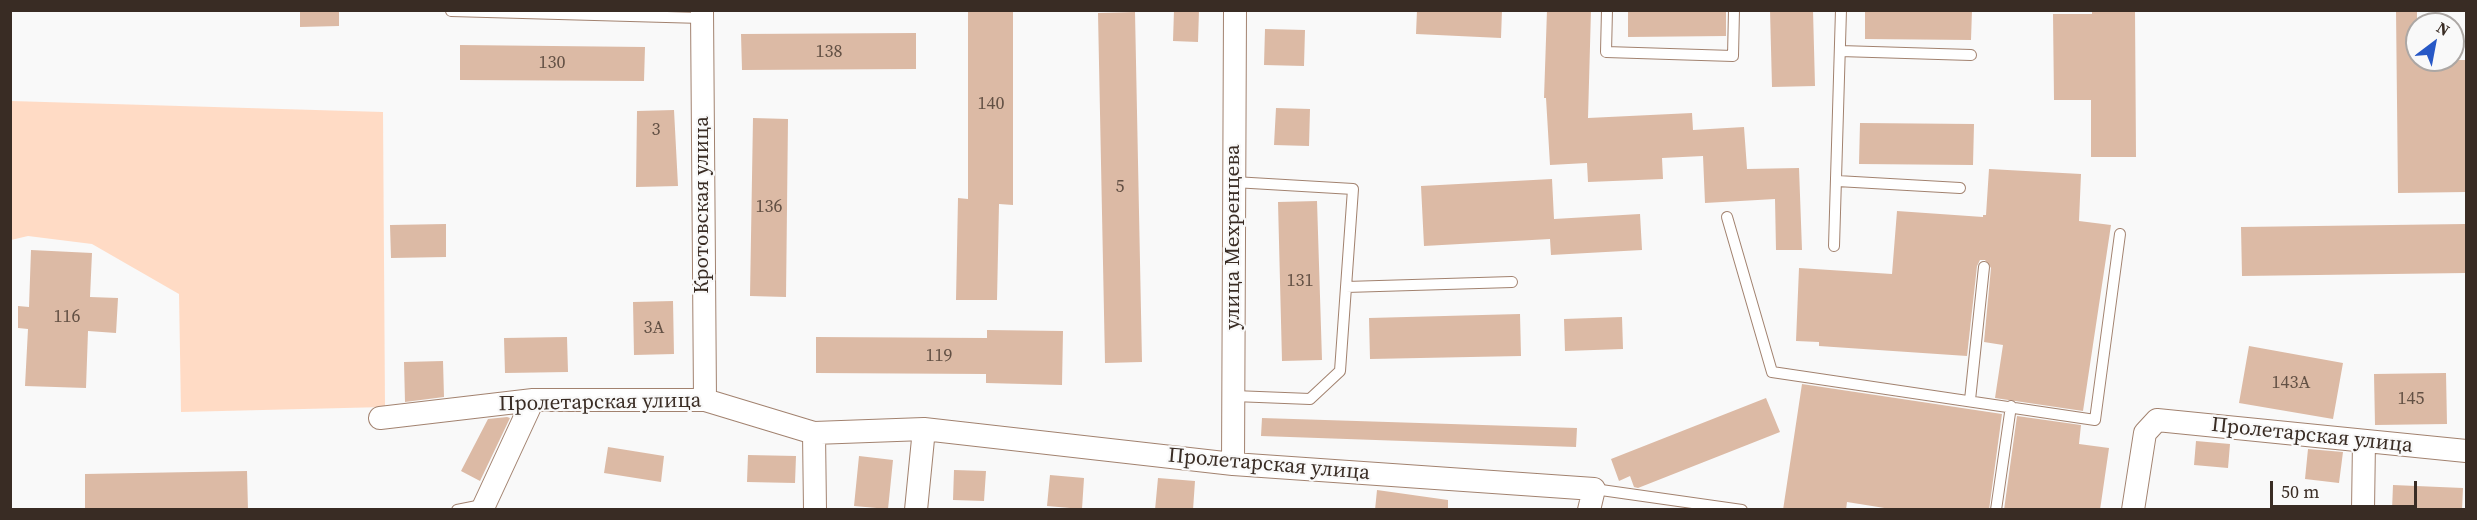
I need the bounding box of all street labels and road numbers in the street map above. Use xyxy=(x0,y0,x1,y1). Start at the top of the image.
street label: Кротовская улица xyxy=(690,116,716,294)
street label: улица Мехренцева xyxy=(1221,144,1247,330)
street label: Пролетарская улица xyxy=(498,389,702,417)
street label: Пролетарская улица xyxy=(2210,413,2414,459)
street label: Пролетарская улица xyxy=(1167,444,1371,486)

